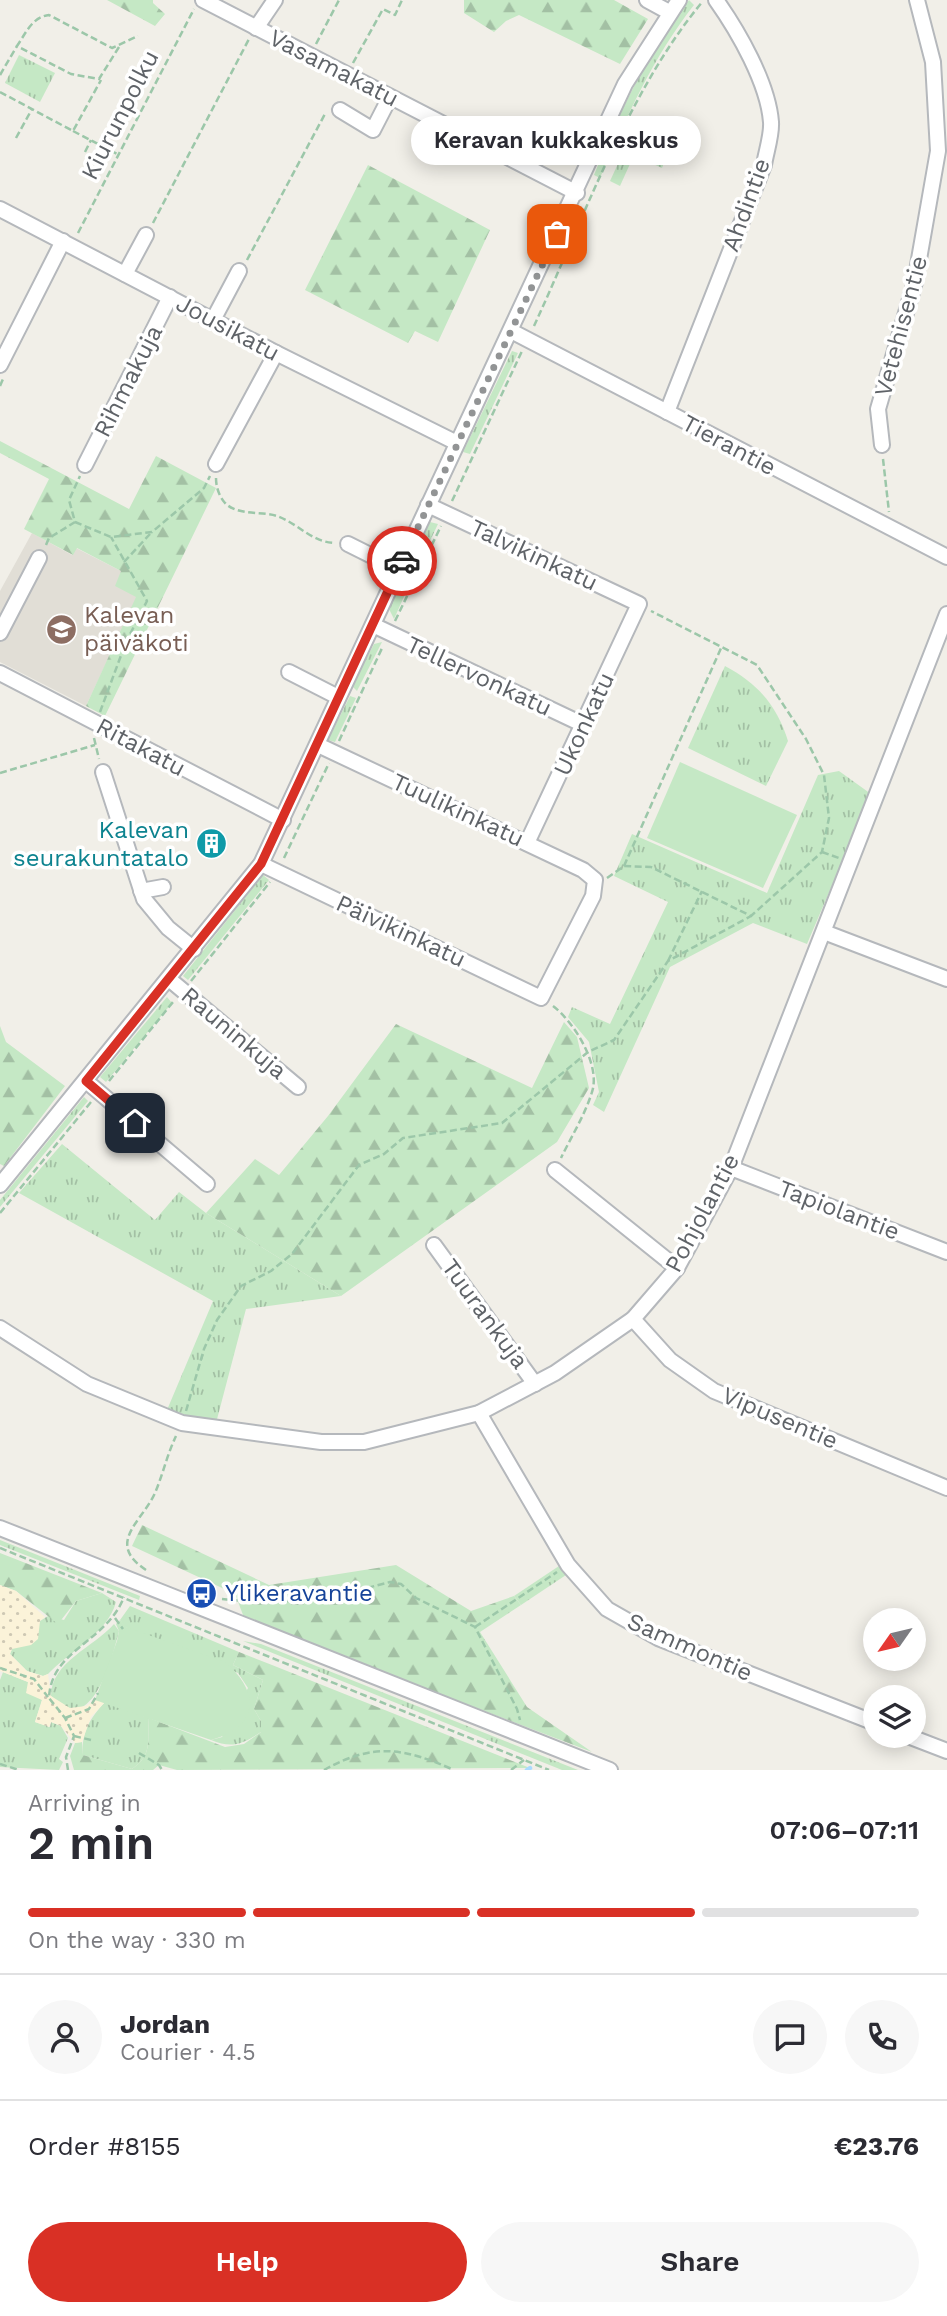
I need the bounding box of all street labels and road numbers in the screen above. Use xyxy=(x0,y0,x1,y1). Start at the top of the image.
street label: Vasamakatu xyxy=(265,23,403,113)
street label: Kiurunpolku xyxy=(75,46,165,184)
street label: Ahdintie xyxy=(716,155,776,255)
street label: Vetehisentie xyxy=(869,253,933,399)
street label: Jousikatu xyxy=(172,289,284,367)
street label: Rihmakuja xyxy=(88,320,168,442)
street label: Tierantie xyxy=(677,409,781,481)
street label: Talvikinkatu xyxy=(466,513,602,597)
street label: Tellervonkatu xyxy=(402,630,556,722)
street label: Ukonkatu xyxy=(548,668,620,780)
street label: Ritakatu xyxy=(92,712,190,782)
street label: Tuulikinkatu xyxy=(388,767,528,853)
street label: Päivikinkatu xyxy=(332,889,470,973)
street label: Rauninkuja xyxy=(176,981,292,1085)
street label: Pohjolantie xyxy=(659,1149,745,1277)
street label: Tapiolantie xyxy=(775,1174,903,1246)
street label: Tuurankuja xyxy=(436,1254,534,1374)
street label: Vipusentie xyxy=(718,1381,842,1455)
street label: Sammontie xyxy=(623,1607,757,1687)

